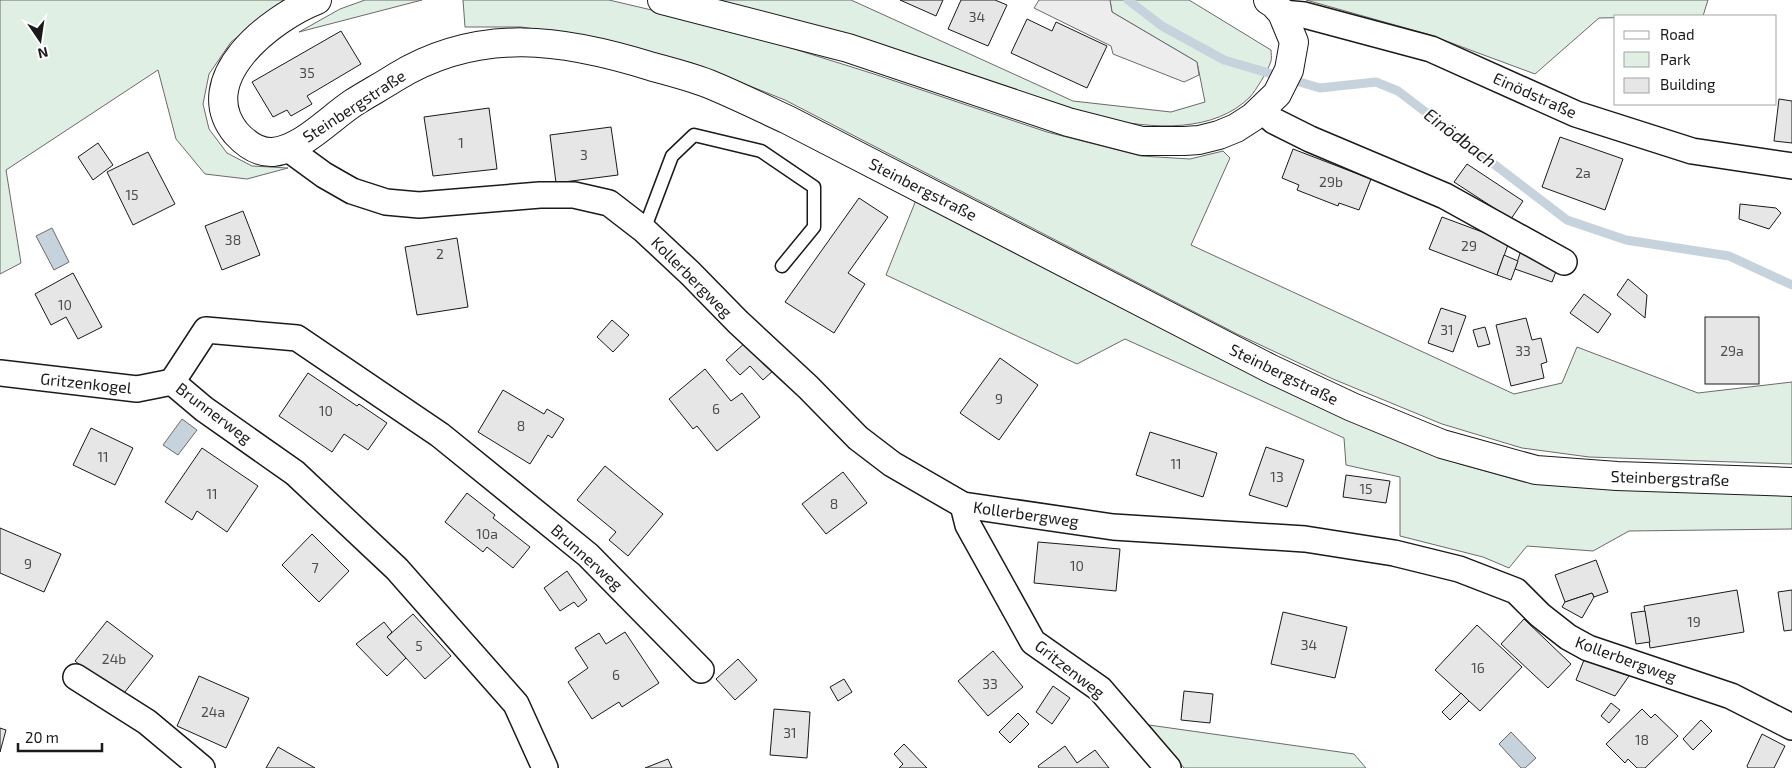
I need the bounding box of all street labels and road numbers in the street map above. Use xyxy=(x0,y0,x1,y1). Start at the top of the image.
street label: Steinbergstraße xyxy=(299,65,409,146)
street label: Einödstraße xyxy=(1491,68,1580,121)
street label: Steinbergstraße xyxy=(866,153,980,224)
street label: Kollerbergweg xyxy=(648,232,737,321)
street label: Steinbergstraße xyxy=(1227,339,1342,408)
street label: Gritzenkogel xyxy=(39,368,133,397)
street label: Brunnerweg xyxy=(173,378,256,447)
street label: Steinbergstraße xyxy=(1610,466,1730,489)
street label: Kollerbergweg xyxy=(972,497,1080,530)
street label: Brunnerweg xyxy=(548,520,627,594)
street label: Kollerbergweg xyxy=(1573,631,1680,686)
street label: Gritzenweg xyxy=(1032,636,1109,702)

